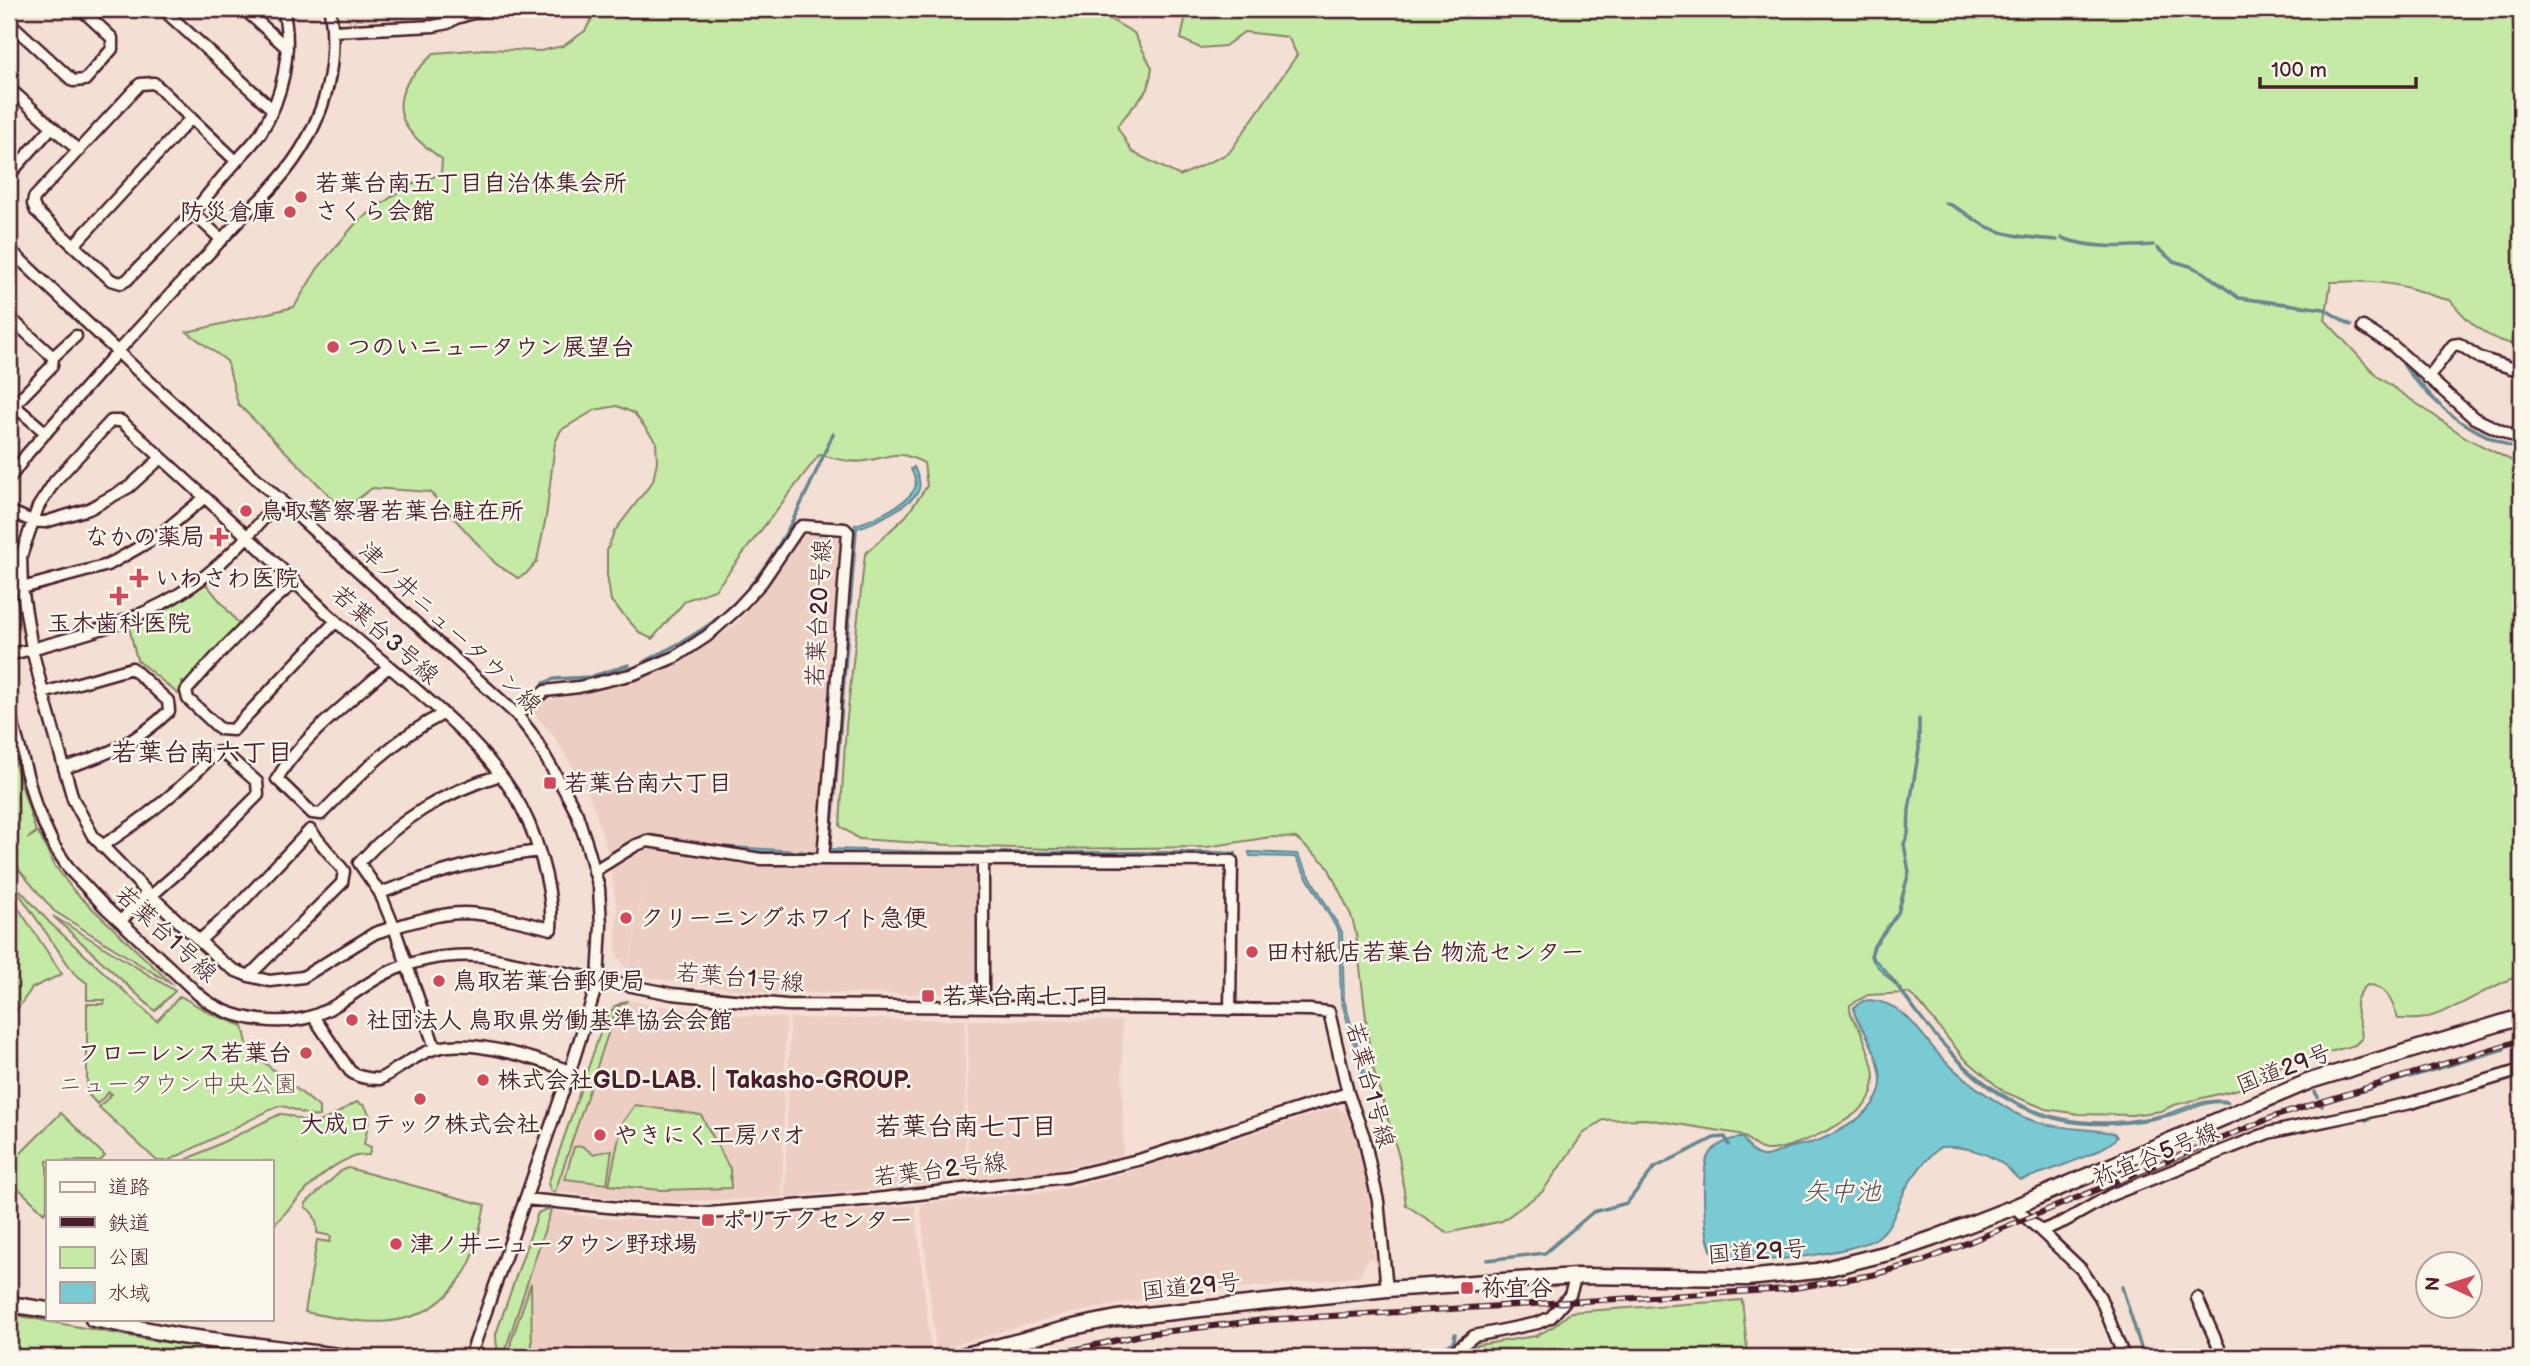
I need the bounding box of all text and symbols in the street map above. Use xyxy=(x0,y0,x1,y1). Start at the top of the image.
scale bar xyxy=(2260,46,2416,90)
text: 100 m xyxy=(2271,58,2327,83)
place label: 若葉台南五丁目自治体集会所 さくら会館 xyxy=(315,169,627,226)
marker: 若葉台南五丁目自治体集会所 さくら会館 xyxy=(293,189,309,205)
place label: 防災倉庫 xyxy=(180,198,276,227)
marker: 防災倉庫 xyxy=(282,204,298,220)
place label: つのいニュータウン展望台 xyxy=(347,333,635,362)
marker: つのいニュータウン展望台 xyxy=(325,339,341,355)
place label: 鳥取警察署若葉台駐在所 xyxy=(260,497,524,526)
marker: 鳥取警察署若葉台駐在所 xyxy=(238,503,254,519)
place label: なかの薬局 xyxy=(85,523,205,552)
marker: なかの薬局 xyxy=(211,529,227,545)
street label: 津ノ井ニュータウン線 xyxy=(353,536,547,720)
street label: 若葉台20号線 xyxy=(801,538,837,688)
place label: いわさわ医院 xyxy=(155,564,299,593)
marker: いわさわ医院 xyxy=(129,568,149,588)
street label: 若葉台3号線 xyxy=(325,579,445,691)
marker: 玉木歯科医院 xyxy=(109,586,129,606)
place label: 玉木歯科医院 xyxy=(47,609,191,638)
district label: 若葉台南六丁目 xyxy=(111,738,293,769)
place label: 若葉台南六丁目 xyxy=(564,769,732,798)
marker: 若葉台南六丁目 xyxy=(542,775,558,791)
street label: 若葉台1号線 xyxy=(109,879,223,989)
place label: クリーニングホワイト急便 xyxy=(640,904,928,933)
marker: クリーニングホワイト急便 xyxy=(618,910,634,926)
place label: 田村紙店若葉台 物流センター xyxy=(1266,938,1584,967)
marker: 田村紙店若葉台 物流センター xyxy=(1244,944,1260,960)
street label: 若葉台1号線 xyxy=(674,958,806,998)
place label: 鳥取若葉台郵便局 xyxy=(453,967,645,996)
marker: 鳥取若葉台郵便局 xyxy=(431,973,447,989)
place label: 若葉台南七丁目 xyxy=(942,982,1110,1011)
marker: 若葉台南七丁目 xyxy=(920,988,936,1004)
place label: 社団法人 鳥取県労働基準協会会館 xyxy=(366,1006,732,1035)
marker: 社団法人 鳥取県労働基準協会会館 xyxy=(344,1012,360,1028)
street label: 若葉台1号線 xyxy=(1339,1019,1401,1151)
street label: 国道29号 xyxy=(2232,1038,2336,1100)
place label: フローレンス若葉台 xyxy=(77,1039,292,1068)
marker: フローレンス若葉台 xyxy=(298,1045,314,1061)
place label: 株式会社GLD-LAB.｜Takasho-GROUP. xyxy=(497,1066,911,1095)
park label: ニュータウン中央公園 xyxy=(58,1070,298,1099)
marker: 株式会社GLD-LAB.｜Takasho-GROUP. xyxy=(475,1072,491,1088)
marker: 大成ロテック株式会社 xyxy=(412,1091,428,1107)
place label: 大成ロテック株式会社 xyxy=(300,1110,540,1139)
district label: 若葉台南七丁目 xyxy=(875,1112,1057,1143)
street label: 祢宜谷5号線 xyxy=(2089,1117,2223,1193)
place label: やきにく工房パオ xyxy=(614,1121,806,1150)
marker: やきにく工房パオ xyxy=(592,1127,608,1143)
street label: 若葉台2号線 xyxy=(872,1147,1008,1193)
legend xyxy=(46,1160,273,1320)
text: 道路 xyxy=(108,1175,150,1200)
water label: 矢中池 xyxy=(1803,1177,1882,1208)
place label: ポリテクセンター xyxy=(722,1206,913,1235)
text: 鉄道 xyxy=(108,1211,150,1236)
marker: ポリテクセンター xyxy=(700,1212,716,1228)
place label: 津ノ井ニュータウン野球場 xyxy=(410,1230,698,1259)
street label: 国道29号 xyxy=(1706,1234,1808,1270)
marker: 津ノ井ニュータウン野球場 xyxy=(388,1236,404,1252)
text: 公園 xyxy=(108,1245,150,1270)
north arrow xyxy=(2414,1250,2484,1320)
street label: 国道29号 xyxy=(1140,1267,1242,1307)
place label: 祢宜谷 xyxy=(1481,1274,1553,1303)
text: N xyxy=(2422,1276,2446,1292)
marker: 祢宜谷 xyxy=(1459,1280,1475,1296)
text: 水域 xyxy=(108,1281,150,1306)

